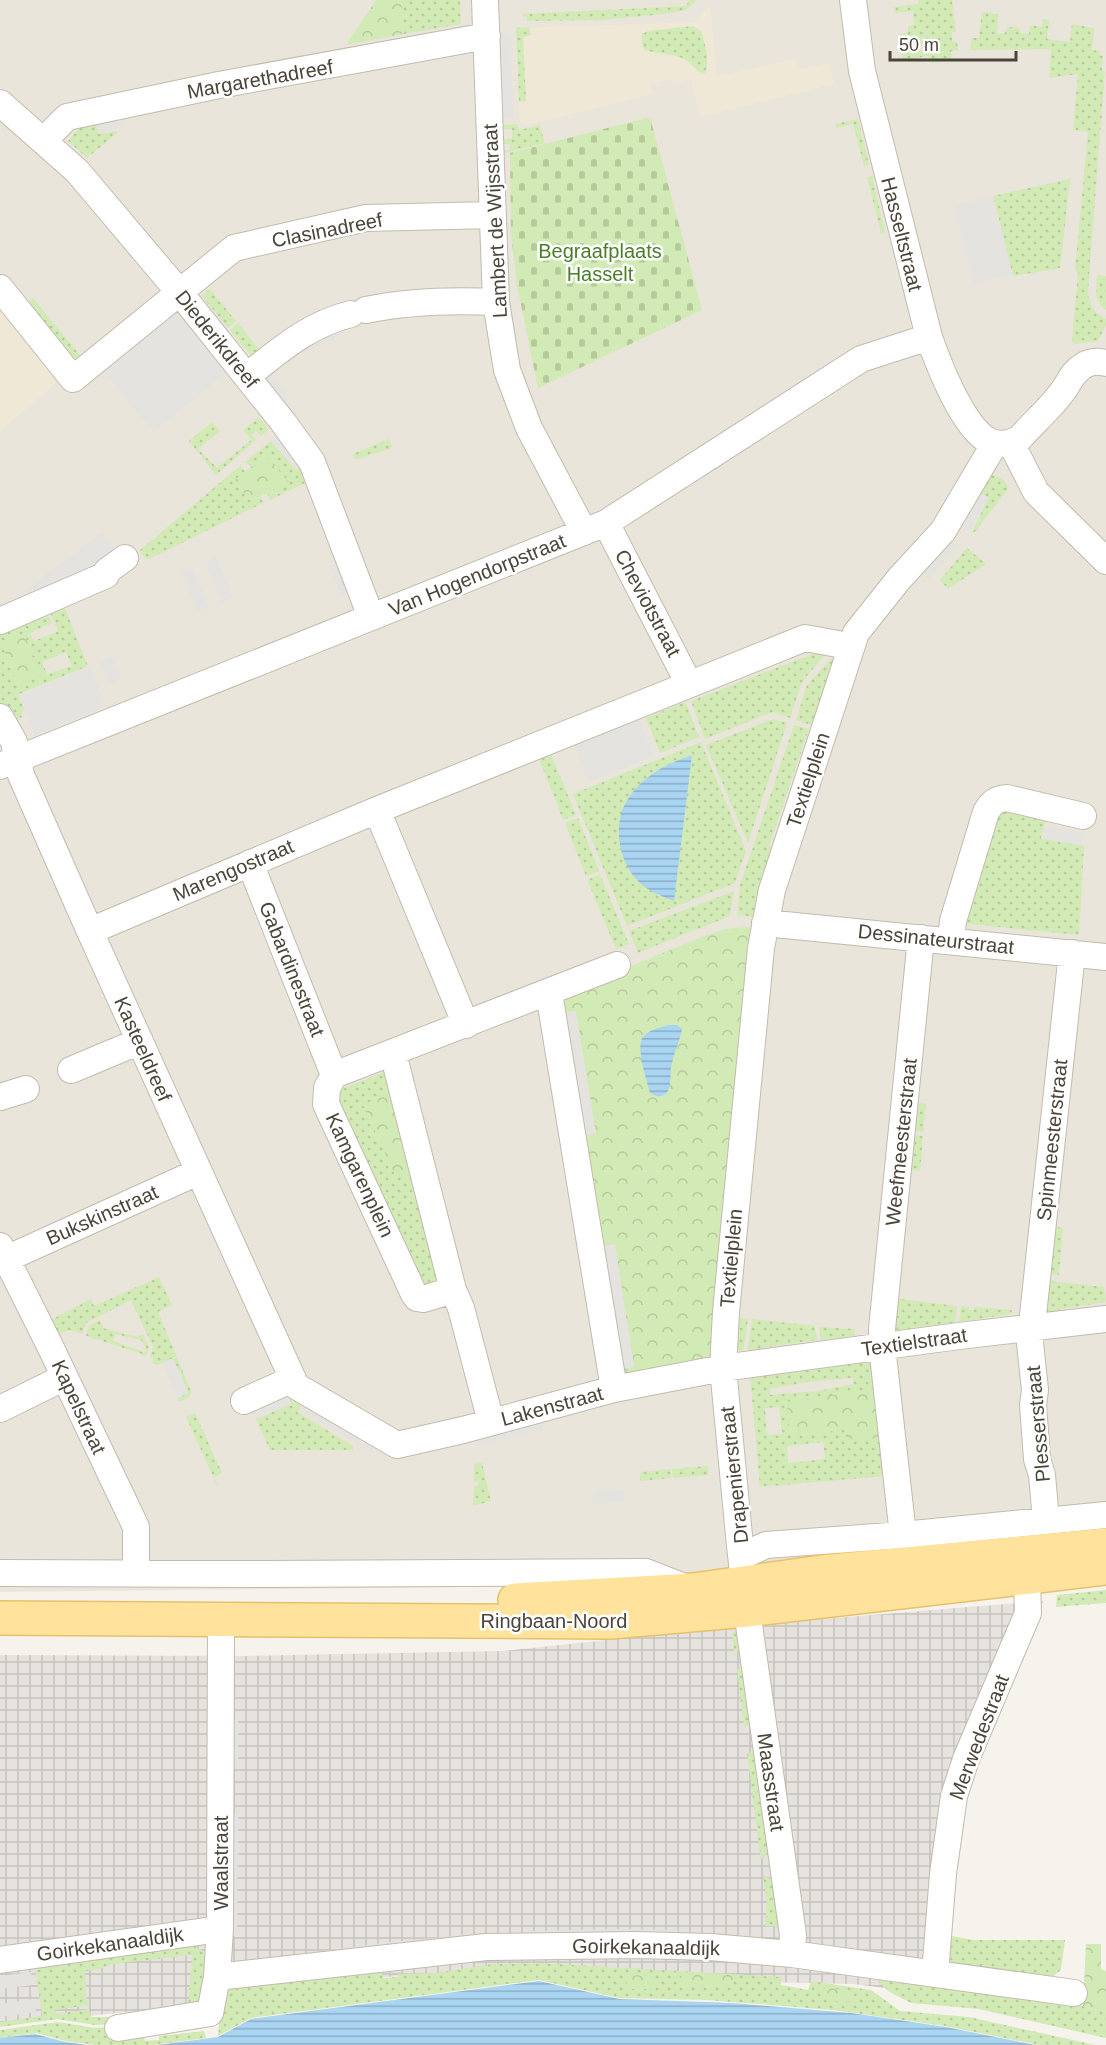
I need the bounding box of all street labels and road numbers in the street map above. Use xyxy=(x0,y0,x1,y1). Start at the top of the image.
street label: Margarethadreef xyxy=(185,55,335,103)
street label: Lambert de Wijsstraat xyxy=(479,123,511,319)
street label: Hasseltstraat xyxy=(877,175,927,294)
street label: Clasinadreef xyxy=(270,208,385,252)
street label: Diederikdreef xyxy=(171,286,263,392)
street label: Van Hogendorpstraat xyxy=(385,529,569,621)
street label: Cheviotstraat xyxy=(611,546,686,661)
street label: Textielplein xyxy=(782,730,834,830)
street label: Marengostraat xyxy=(169,835,297,905)
street label: Gabardinestraat xyxy=(255,898,329,1040)
street label: Dessinateurstraat xyxy=(857,920,1016,958)
street label: Kasteeldreef xyxy=(110,993,176,1105)
street label: Weefmeesterstraat xyxy=(881,1057,921,1227)
street label: Spinmeesterstraat xyxy=(1033,1058,1071,1222)
street label: Kamgarenplein xyxy=(322,1109,398,1241)
street label: Bukskinstraat xyxy=(43,1180,162,1249)
street label: Textielplein xyxy=(716,1208,746,1308)
street label: Textielstraat xyxy=(860,1324,969,1360)
street label: Kapelstraat xyxy=(48,1357,111,1458)
street label: Plesserstraat xyxy=(1022,1364,1054,1483)
street label: Lakenstraat xyxy=(499,1382,606,1430)
street label: Drapenierstraat xyxy=(716,1405,752,1545)
street label: Ringbaan-Noord xyxy=(481,1610,627,1632)
street label: Merwedestraat xyxy=(945,1671,1013,1803)
street label: Maasstraat xyxy=(753,1731,789,1833)
street label: Waalstraat xyxy=(210,1815,232,1910)
street label: Goirkekanaaldijk xyxy=(35,1923,186,1965)
street label: Goirkekanaaldijk xyxy=(572,1935,721,1959)

